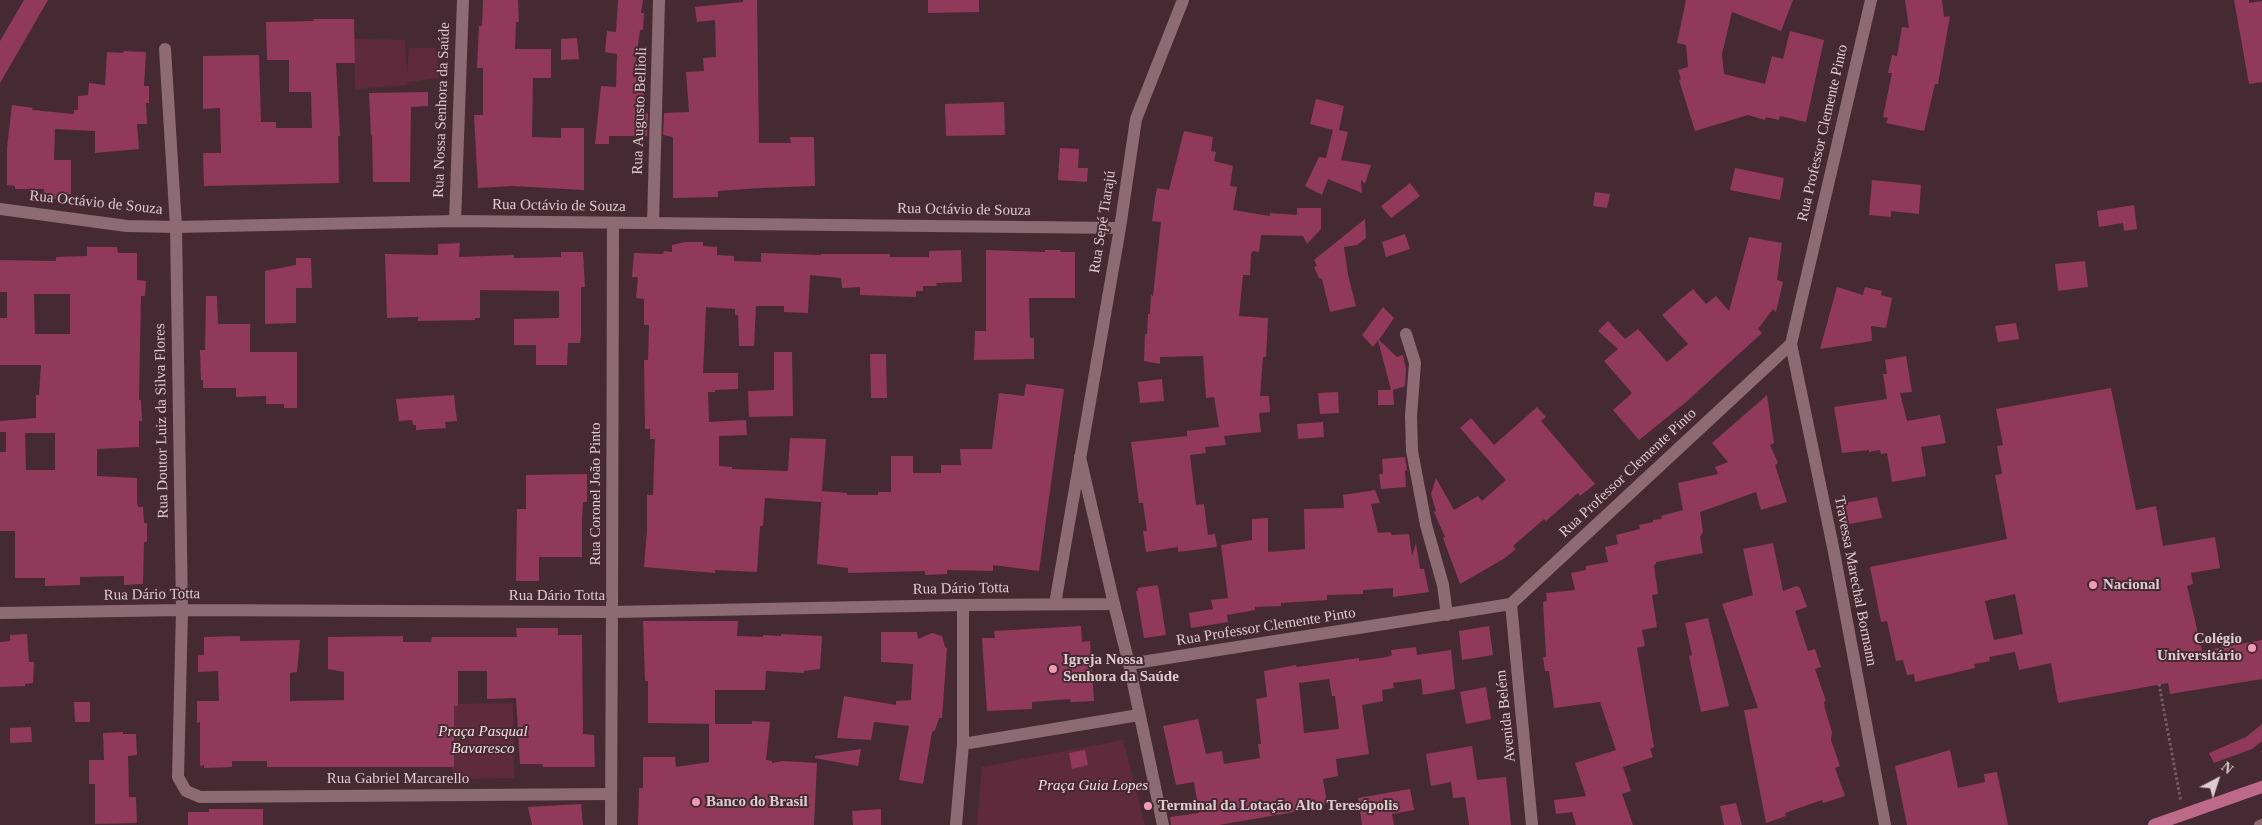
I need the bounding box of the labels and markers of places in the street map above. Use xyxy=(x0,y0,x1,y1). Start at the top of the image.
place label: Nacional xyxy=(2103,576,2160,594)
marker: Nacional xyxy=(2087,579,2099,591)
place label: Colégio Universitário xyxy=(2157,630,2242,665)
marker: Colégio Universitário xyxy=(2246,642,2258,654)
place label: Igreja Nossa Senhora da Saúde xyxy=(1063,651,1179,686)
marker: Igreja Nossa Senhora da Saúde xyxy=(1047,663,1059,675)
place label: Banco do Brasil xyxy=(706,793,808,811)
marker: Banco do Brasil xyxy=(690,796,702,808)
place label: Terminal da Lotação Alto Teresópolis xyxy=(1158,797,1398,815)
marker: Terminal da Lotação Alto Teresópolis xyxy=(1142,800,1154,812)

